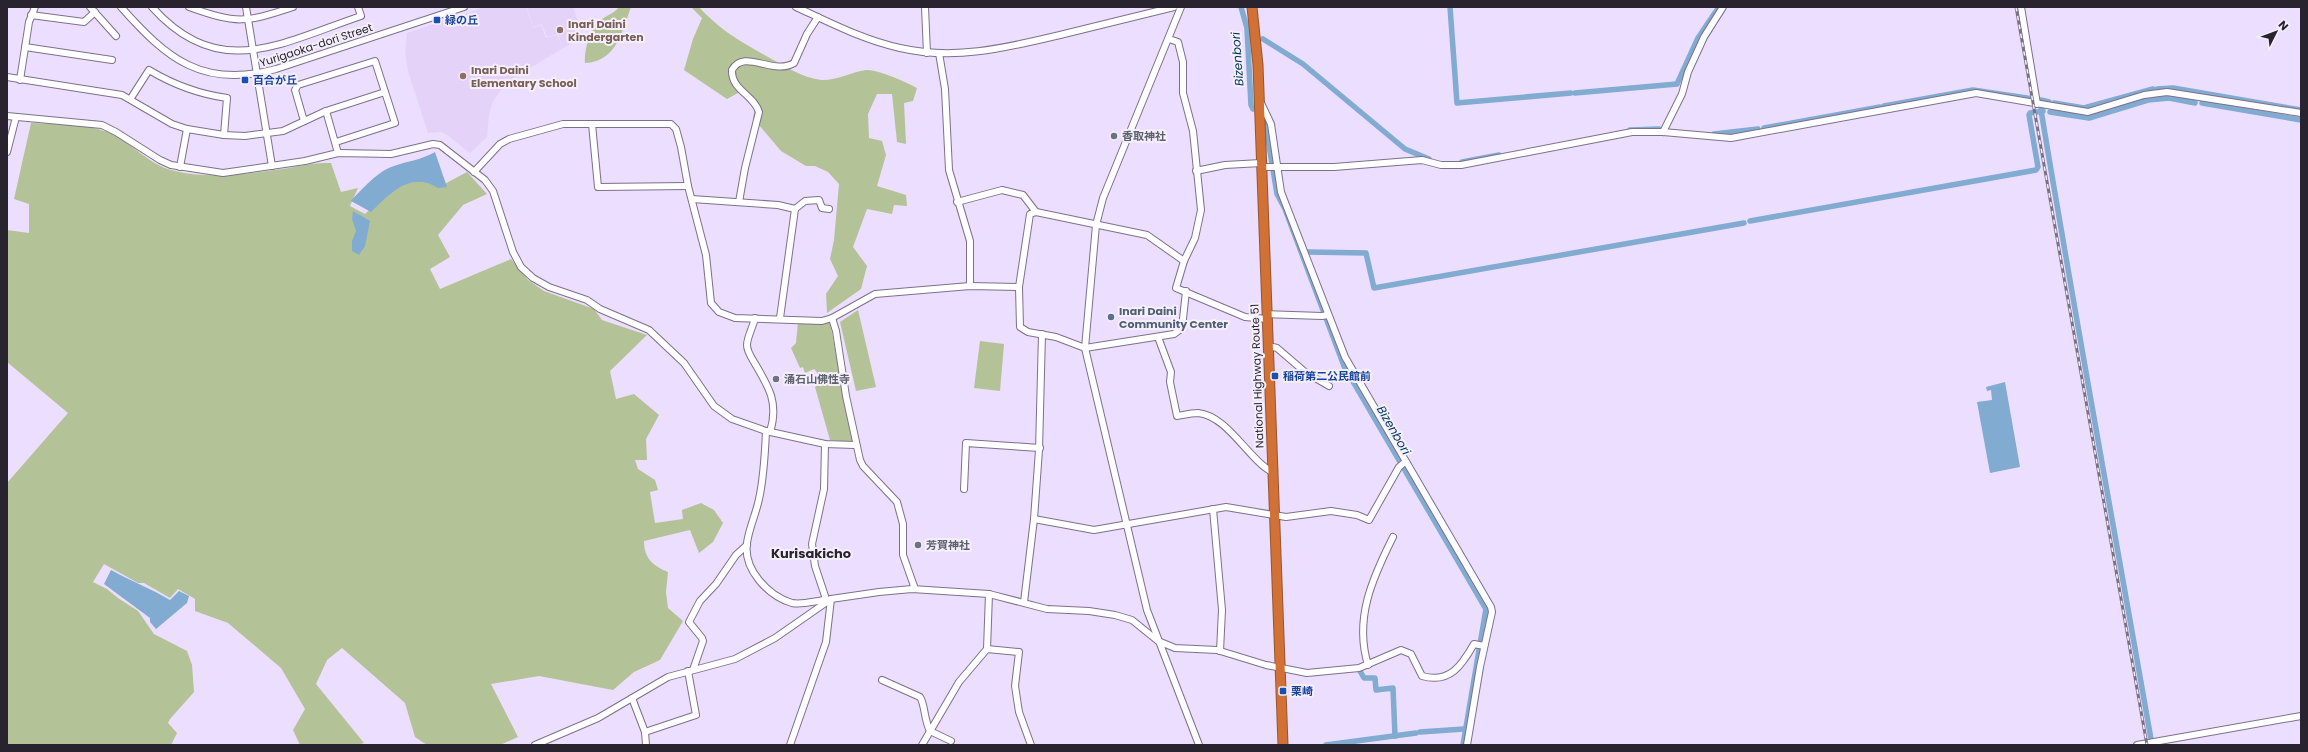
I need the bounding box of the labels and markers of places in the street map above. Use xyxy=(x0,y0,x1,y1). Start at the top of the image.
place label: 緑の丘 xyxy=(445,12,478,28)
marker: 緑の丘 xyxy=(432,15,442,25)
place label: Inari Daini Kindergarten xyxy=(568,16,644,45)
marker: Inari Daini Kindergarten xyxy=(555,25,565,35)
place label: Inari Daini Elementary School xyxy=(471,62,577,91)
marker: Inari Daini Elementary School xyxy=(458,71,468,81)
place label: 百合が丘 xyxy=(253,72,297,88)
marker: 百合が丘 xyxy=(240,75,250,85)
place label: 香取神社 xyxy=(1122,128,1166,144)
marker: 香取神社 xyxy=(1109,131,1119,141)
place label: Inari Daini Community Center xyxy=(1119,303,1228,332)
marker: Inari Daini Community Center xyxy=(1106,312,1116,322)
place label: 稲荷第二公民館前 xyxy=(1283,368,1371,384)
place label: 涌石山佛性寺 xyxy=(784,371,850,387)
marker: 稲荷第二公民館前 xyxy=(1270,371,1280,381)
marker: 涌石山佛性寺 xyxy=(771,374,781,384)
place label: 芳賀神社 xyxy=(926,537,970,553)
marker: 芳賀神社 xyxy=(913,540,923,550)
place label: 栗崎 xyxy=(1291,683,1313,699)
marker: 栗崎 xyxy=(1278,686,1288,696)

